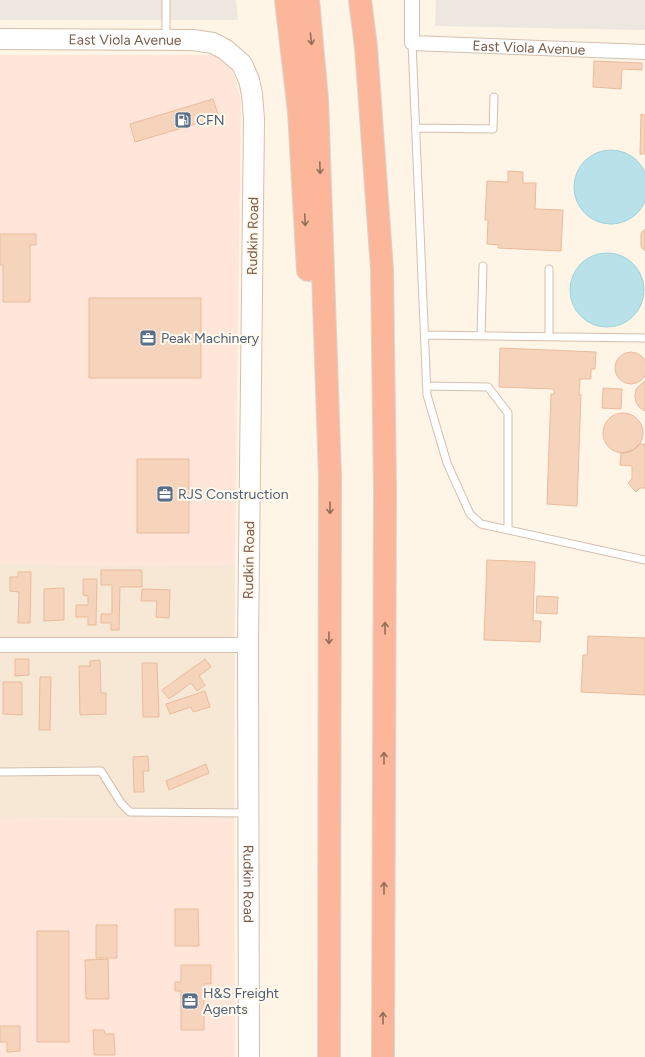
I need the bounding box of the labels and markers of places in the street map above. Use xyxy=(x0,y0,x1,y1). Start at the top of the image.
fuel station icon: CFN xyxy=(173,110,193,130)
place label: CFN xyxy=(196,112,225,129)
office icon: Peak Machinery xyxy=(138,328,158,348)
place label: Peak Machinery xyxy=(161,330,260,347)
office icon: RJS Construction xyxy=(155,484,175,504)
place label: RJS Construction xyxy=(178,486,289,503)
place label: H&S Freight Agents xyxy=(203,985,279,1018)
office icon: H&S Freight Agents xyxy=(180,991,200,1011)

